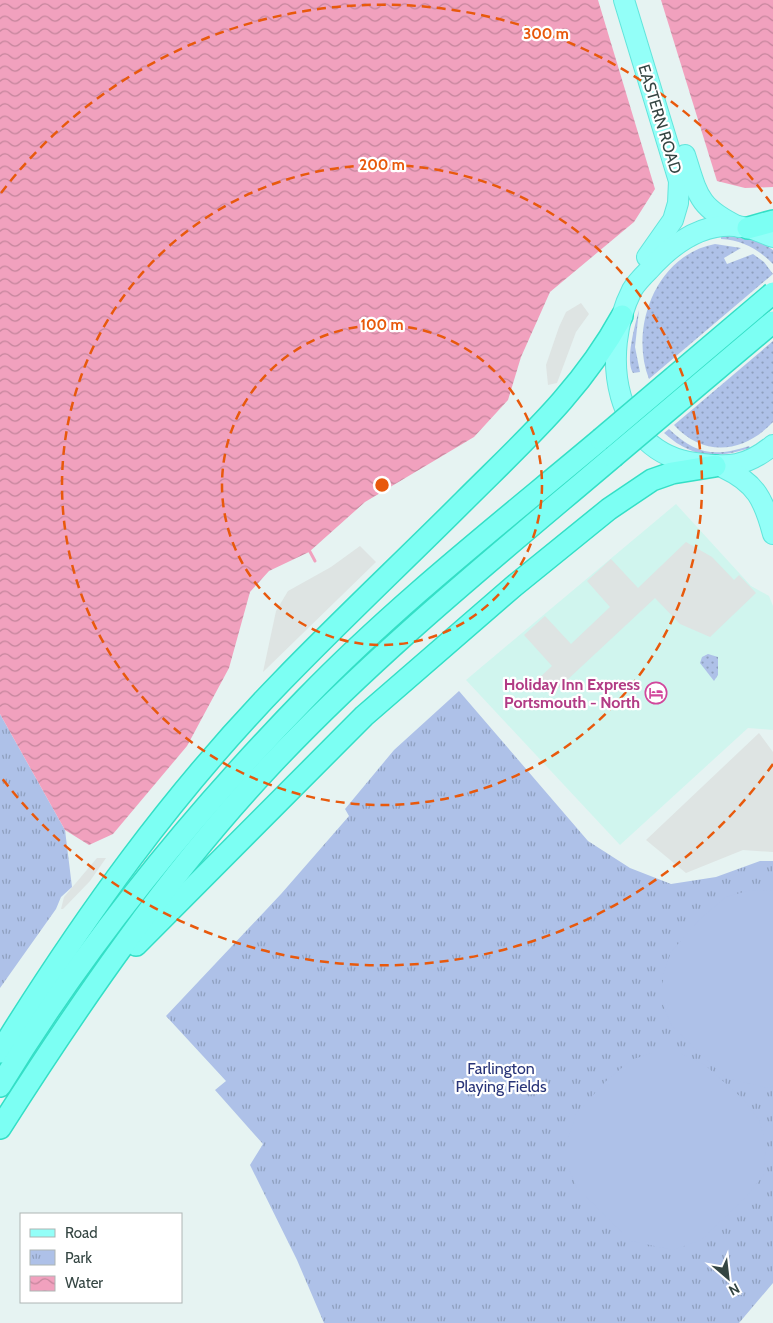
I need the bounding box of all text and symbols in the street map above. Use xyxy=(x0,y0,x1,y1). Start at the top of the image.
text: 300 m xyxy=(523,25,569,43)
street label: EASTERN ROAD xyxy=(634,62,686,176)
text: 200 m xyxy=(359,156,405,174)
text: 100 m xyxy=(360,316,404,334)
centre of rings xyxy=(373,476,391,494)
place label: Holiday Inn Express Portsmouth - North xyxy=(504,675,640,712)
hotel icon: Holiday Inn Express Portsmouth - North xyxy=(644,681,668,705)
park label: Farlington Playing Fields xyxy=(455,1059,547,1096)
legend xyxy=(20,1213,182,1303)
text: Road xyxy=(65,1224,98,1242)
text: Park xyxy=(65,1249,92,1267)
north arrow xyxy=(703,1253,753,1303)
text: Water xyxy=(65,1274,103,1292)
text: N xyxy=(726,1279,743,1300)

